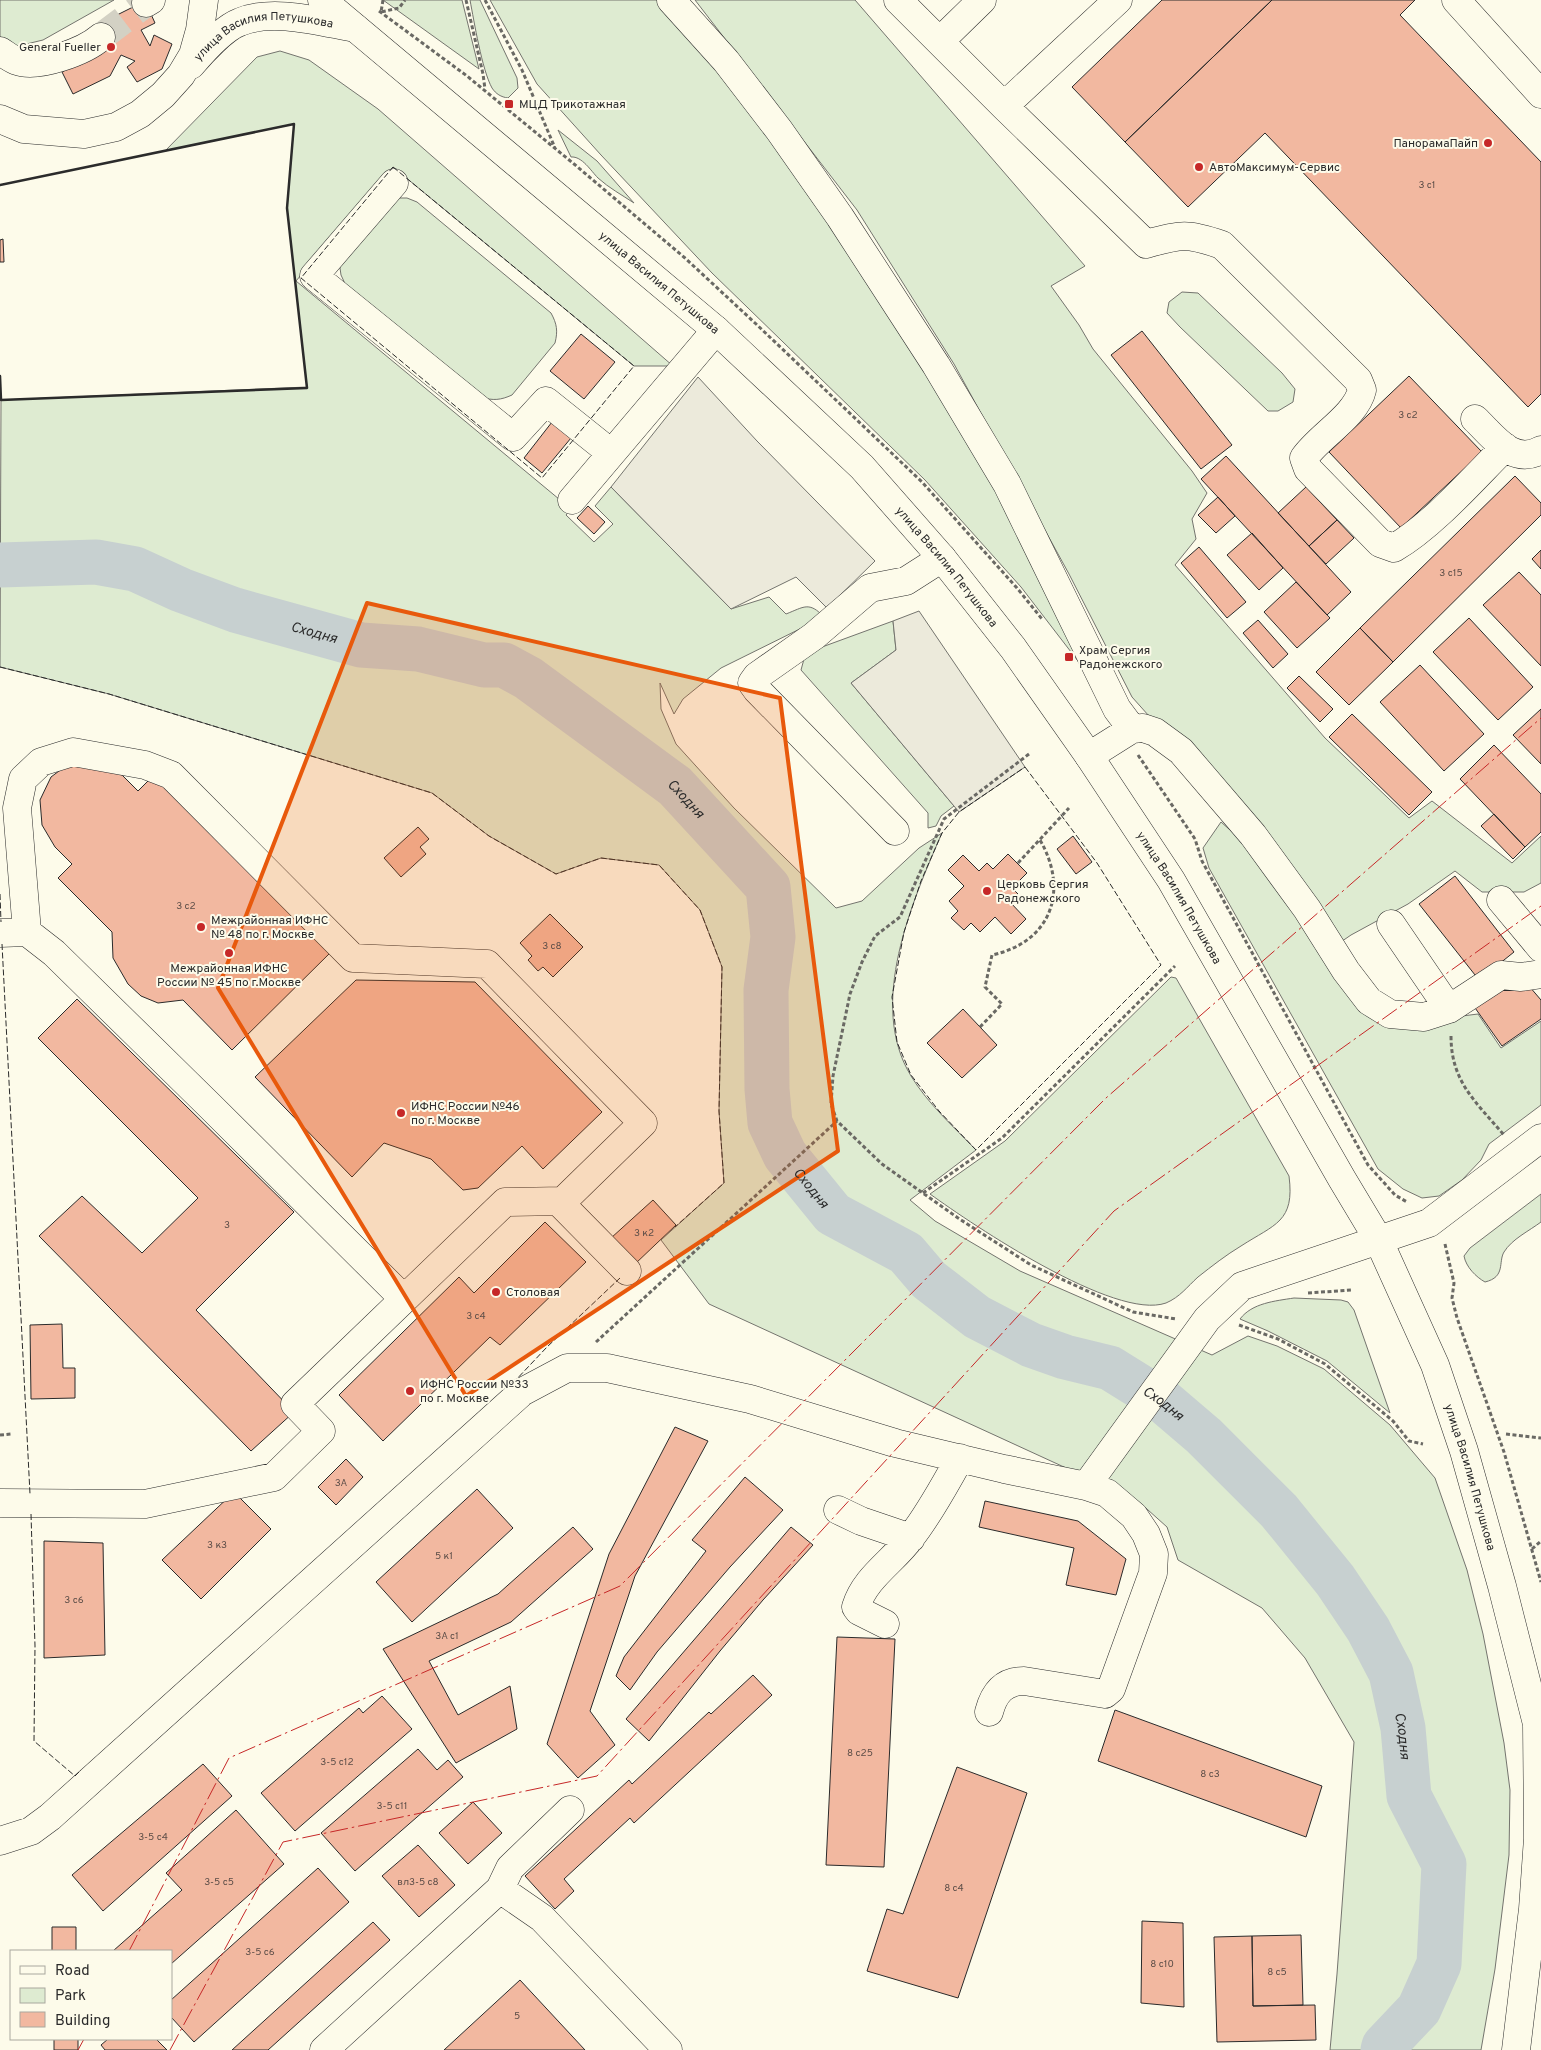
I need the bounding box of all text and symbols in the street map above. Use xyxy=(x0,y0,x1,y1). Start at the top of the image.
street label: улица Василия Петушкова xyxy=(191,9,335,65)
place label: General Fueller xyxy=(19,40,101,56)
marker: General Fueller xyxy=(105,41,117,53)
place label: МЦД Трикотажная xyxy=(519,97,626,113)
marker: МЦД Трикотажная xyxy=(503,98,515,110)
place label: ПанорамаПайп xyxy=(1394,136,1478,152)
marker: ПанорамаПайп xyxy=(1482,137,1494,149)
place label: АвтоМаксимум-Сервиc xyxy=(1209,160,1340,176)
marker: АвтоМаксимум-Сервиc xyxy=(1193,161,1205,173)
house number: 3 с1 xyxy=(1418,179,1436,192)
street label: улица Василия Петушкова xyxy=(595,228,722,338)
house number: 3 с2 xyxy=(1398,409,1418,422)
street label: улица Василия Петушкова xyxy=(891,503,1001,631)
house number: 3 с15 xyxy=(1439,567,1463,580)
water label: Сходня xyxy=(289,619,340,648)
place label: Храм Сергия Радонежского xyxy=(1079,643,1163,673)
marker: Храм Сергия Радонежского xyxy=(1063,651,1075,663)
water label: Сходня xyxy=(663,776,708,823)
street label: улица Василия Петушкова xyxy=(1132,829,1224,967)
place label: Церковь Сергия Радонежского xyxy=(997,877,1088,907)
marker: Церковь Сергия Радонежского xyxy=(981,885,993,897)
house number: 3 с2 xyxy=(176,900,196,913)
place label: Межрайонная ИФНС № 48 по г. Москве xyxy=(211,913,329,943)
marker: Межрайонная ИФНС № 48 по г. Москве xyxy=(195,921,207,933)
house number: 3 с8 xyxy=(542,940,562,953)
marker: Межрайонная ИФНС России № 45 по г.Москве xyxy=(223,947,235,959)
place label: Межрайонная ИФНС России № 45 по г.Москве xyxy=(157,961,301,991)
place label: ИФНС России №46 по г. Москве xyxy=(411,1099,520,1129)
marker: ИФНС России №46 по г. Москве xyxy=(395,1107,407,1119)
water label: Сходня xyxy=(789,1165,832,1213)
house number: 3 xyxy=(224,1219,230,1232)
house number: 3 к2 xyxy=(634,1227,654,1240)
place label: Столовая xyxy=(506,1285,560,1301)
marker: Столовая xyxy=(490,1286,502,1298)
house number: 3 с4 xyxy=(466,1310,486,1323)
place label: ИФНС России №33 по г. Москве xyxy=(420,1377,529,1407)
water label: Сходня xyxy=(1139,1383,1187,1426)
marker: ИФНС России №33 по г. Москве xyxy=(404,1385,416,1397)
street label: улица Василия Петушкова xyxy=(1440,1402,1499,1553)
house number: 3А xyxy=(335,1477,348,1490)
house number: 3 к3 xyxy=(207,1539,227,1552)
house number: 5 к1 xyxy=(435,1550,453,1563)
house number: 3 с6 xyxy=(64,1594,84,1607)
house number: 3A c1 xyxy=(435,1630,459,1643)
water label: Сходня xyxy=(1390,1711,1413,1761)
house number: 8 с25 xyxy=(847,1747,873,1760)
house number: 3-5 с12 xyxy=(320,1756,354,1769)
house number: 8 с3 xyxy=(1200,1768,1220,1781)
house number: 3-5 с11 xyxy=(377,1800,407,1813)
house number: 3-5 с4 xyxy=(138,1831,168,1844)
house number: 3-5 с5 xyxy=(204,1876,234,1889)
house number: вл3-5 с8 xyxy=(397,1876,439,1889)
house number: 8 с4 xyxy=(944,1882,964,1895)
house number: 3-5 с6 xyxy=(245,1946,275,1959)
legend xyxy=(10,1950,172,2040)
house number: 8 с10 xyxy=(1150,1958,1174,1971)
text: Road xyxy=(55,1962,90,1981)
house number: 8 с5 xyxy=(1267,1966,1287,1979)
text: Park xyxy=(55,1987,86,2006)
house number: 5 xyxy=(514,2010,520,2023)
text: Building xyxy=(55,2012,110,2031)

